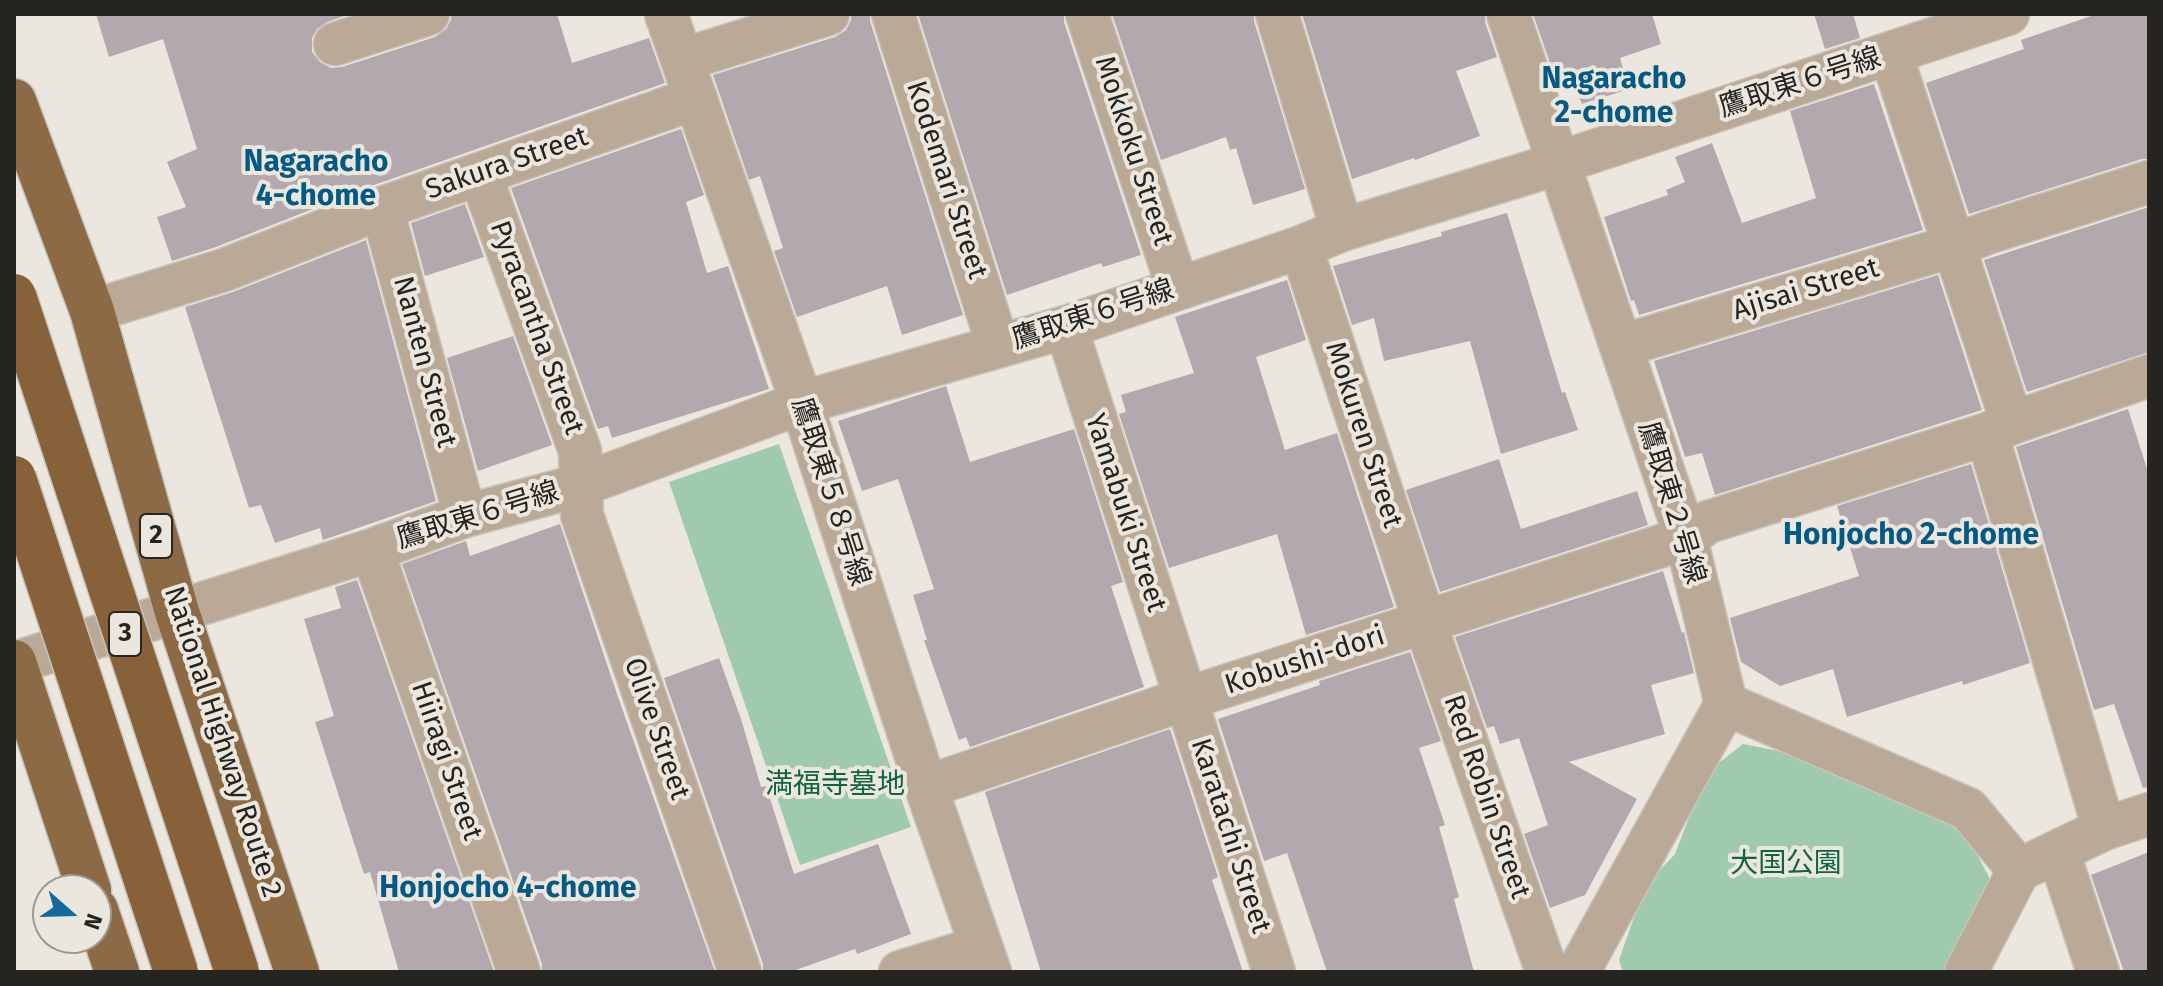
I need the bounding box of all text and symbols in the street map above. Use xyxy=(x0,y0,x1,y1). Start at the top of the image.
street label: 鷹取東６号線 xyxy=(1715,41,1885,125)
street label: Mokkoku Street xyxy=(1087,52,1179,250)
district label: Nagaracho 2-chome xyxy=(1542,62,1686,132)
street label: Kodemari Street xyxy=(898,77,994,283)
street label: Sakura Street xyxy=(421,121,593,207)
district label: Nagaracho 4-chome xyxy=(244,145,388,216)
street label: Pyracantha Street xyxy=(482,217,590,439)
street label: Ajisai Street xyxy=(1729,252,1883,328)
street label: Nanten Street xyxy=(385,273,463,451)
street label: 鷹取東６号線 xyxy=(1008,273,1178,357)
street label: Mokuren Street xyxy=(1317,338,1409,532)
street label: 鷹取東５８号線 xyxy=(784,394,876,590)
street label: Yamabuki Street xyxy=(1077,410,1173,616)
street label: 鷹取東２号線 xyxy=(1630,418,1712,588)
street label: 鷹取東６号線 xyxy=(393,475,563,557)
road number: 2 xyxy=(140,514,172,558)
district label: Honjocho 2-chome xyxy=(1783,518,2039,554)
street label: National Highway Route 2 xyxy=(156,582,288,902)
road number: 3 xyxy=(109,612,141,656)
street label: Kobushi-dori xyxy=(1221,619,1389,703)
street label: Olive Street xyxy=(616,654,696,804)
street label: Hiiragi Street xyxy=(403,677,489,845)
street label: Red Robin Street xyxy=(1435,691,1537,903)
street label: Karatachi Street xyxy=(1183,734,1277,938)
park label: 満福寺墓地 xyxy=(765,768,905,802)
park label: 大国公園 xyxy=(1730,847,1842,881)
district label: Honjocho 4-chome xyxy=(379,871,637,907)
north arrow xyxy=(32,874,112,954)
text: N xyxy=(78,910,108,933)

